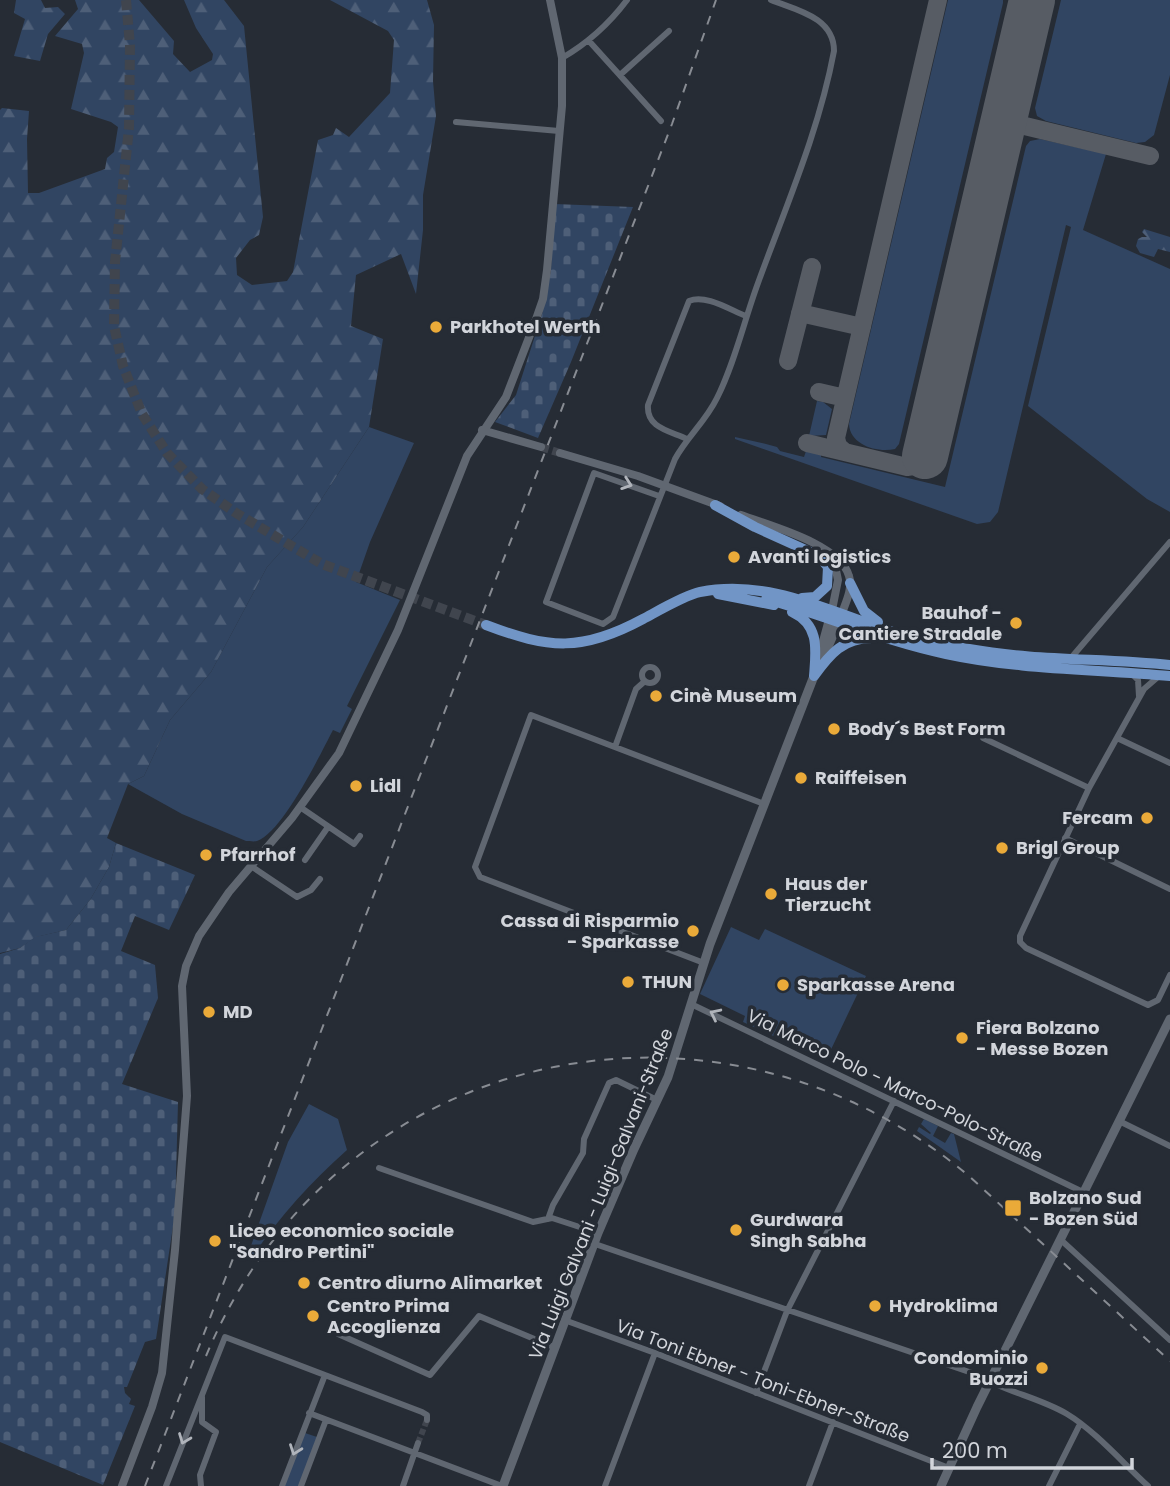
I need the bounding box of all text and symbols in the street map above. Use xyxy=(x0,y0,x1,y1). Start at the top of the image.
place label: Parkhotel Werth xyxy=(450,314,601,339)
marker: Parkhotel Werth xyxy=(428,319,444,335)
one-way arrow xyxy=(620,476,632,490)
place label: Avanti logistics xyxy=(748,544,891,569)
marker: Avanti logistics xyxy=(726,549,742,565)
place label: Bauhof - Cantiere Stradale xyxy=(838,600,1002,646)
marker: Bauhof - Cantiere Stradale xyxy=(1008,615,1024,631)
place label: Cinè Museum xyxy=(670,683,797,708)
marker: Cinè Museum xyxy=(648,688,664,704)
place label: Body´s Best Form xyxy=(848,716,1006,741)
marker: Body´s Best Form xyxy=(826,721,842,737)
place label: Raiffeisen xyxy=(815,765,907,790)
marker: Raiffeisen xyxy=(793,770,809,786)
place label: Lidl xyxy=(370,773,401,798)
marker: Lidl xyxy=(348,778,364,794)
place label: Fercam xyxy=(1062,805,1133,830)
marker: Fercam xyxy=(1139,810,1155,826)
place label: Brigl Group xyxy=(1016,835,1119,860)
marker: Brigl Group xyxy=(994,840,1010,856)
place label: Pfarrhof xyxy=(220,842,296,867)
marker: Pfarrhof xyxy=(198,847,214,863)
place label: Haus der Tierzucht xyxy=(785,871,871,917)
marker: Haus der Tierzucht xyxy=(763,886,779,902)
place label: Cassa di Risparmio - Sparkasse xyxy=(501,908,679,954)
marker: Cassa di Risparmio - Sparkasse xyxy=(685,923,701,939)
place label: THUN xyxy=(642,969,692,994)
place label: Sparkasse Arena xyxy=(797,972,955,997)
marker: THUN xyxy=(620,974,636,990)
marker: Sparkasse Arena xyxy=(775,977,791,993)
place label: MD xyxy=(223,999,253,1024)
street label: Via Marco Polo - Marco-Polo-Straße xyxy=(743,1003,1047,1168)
marker: MD xyxy=(201,1004,217,1020)
one-way arrow xyxy=(710,1009,722,1023)
place label: Fiera Bolzano - Messe Bozen xyxy=(976,1015,1108,1061)
street label: Via Luigi Galvani - Luigi-Galvani-Straße xyxy=(522,1024,679,1363)
marker: Fiera Bolzano - Messe Bozen xyxy=(954,1030,970,1046)
place label: Bolzano Sud - Bozen Süd xyxy=(1029,1185,1142,1231)
marker: Bolzano Sud - Bozen Süd xyxy=(1003,1198,1023,1218)
place label: Gurdwara Singh Sabha xyxy=(750,1207,867,1253)
place label: Liceo economico sociale "Sandro Pertini" xyxy=(229,1218,454,1264)
marker: Gurdwara Singh Sabha xyxy=(728,1222,744,1238)
marker: Liceo economico sociale "Sandro Pertini" xyxy=(207,1233,223,1249)
place label: Centro diurno Alimarket xyxy=(318,1270,542,1295)
marker: Centro diurno Alimarket xyxy=(296,1275,312,1291)
place label: Centro Prima Accoglienza xyxy=(327,1293,450,1339)
place label: Hydroklima xyxy=(889,1293,998,1318)
marker: Hydroklima xyxy=(867,1298,883,1314)
marker: Centro Prima Accoglienza xyxy=(305,1308,321,1324)
street label: Via Toni Ebner - Toni-Ebner-Straße xyxy=(613,1313,914,1448)
place label: Condominio Buozzi xyxy=(914,1345,1028,1391)
marker: Condominio Buozzi xyxy=(1034,1360,1050,1376)
scale bar xyxy=(932,1426,1132,1470)
one-way arrow xyxy=(178,1432,192,1444)
text: 200 m xyxy=(942,1436,1008,1465)
one-way arrow xyxy=(289,1443,303,1455)

